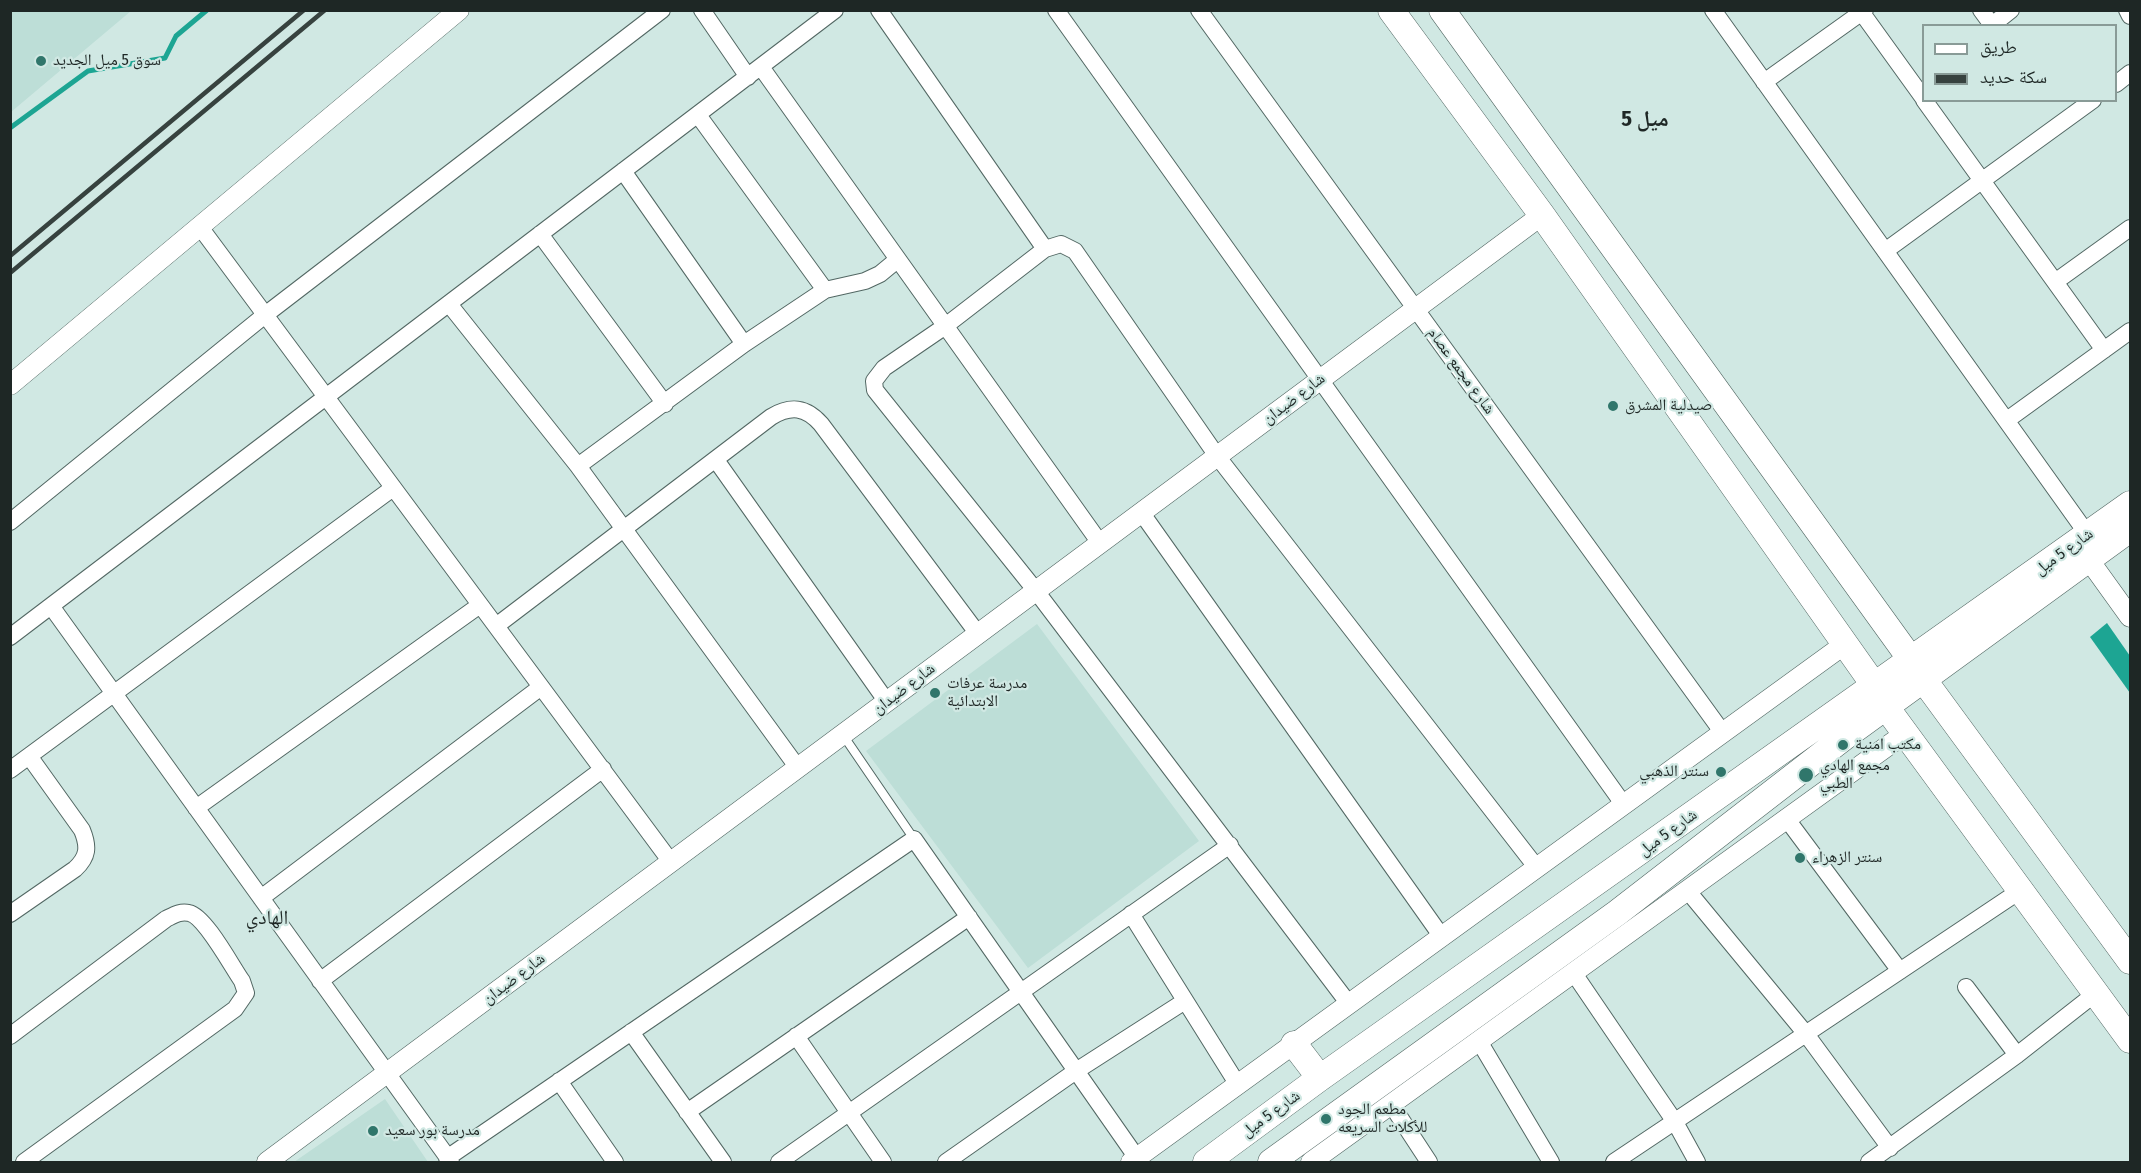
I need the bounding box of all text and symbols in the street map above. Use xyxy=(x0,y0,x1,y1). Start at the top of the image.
legend xyxy=(1922,24,2117,102)
text: طريق xyxy=(1980,36,2017,58)
place label: سوق 5 ميل الجديد xyxy=(53,51,161,71)
marker: سوق 5 ميل الجديد xyxy=(34,54,48,68)
text: سكة حديد xyxy=(1980,66,2047,88)
district label: 5 ميل xyxy=(1621,107,1669,133)
street label: شارع مجمع عصام xyxy=(1423,324,1499,418)
street label: شارع ضيدان xyxy=(1259,369,1329,429)
place label: صيدلية المشرق xyxy=(1625,396,1712,416)
marker: صيدلية المشرق xyxy=(1606,399,1620,413)
street label: شارع 5 ميل xyxy=(2031,524,2097,580)
street label: شارع ضيدان xyxy=(869,659,939,719)
place label: مدرسة عرفات الابتدائية xyxy=(947,674,1027,712)
marker: مدرسة عرفات الابتدائية xyxy=(928,686,942,700)
place label: مكتب امنية xyxy=(1855,735,1921,755)
marker: مكتب امنية xyxy=(1836,738,1850,752)
place label: مجمع الهادي الطبي xyxy=(1820,756,1890,794)
place label: سنتر الذهبي xyxy=(1639,762,1709,782)
marker: سنتر الذهبي xyxy=(1714,765,1728,779)
marker: مجمع الهادي الطبي xyxy=(1797,766,1815,784)
street label: شارع 5 ميل xyxy=(1635,805,1701,861)
place label: سنتر الزهراء xyxy=(1812,848,1882,868)
marker: سنتر الزهراء xyxy=(1793,851,1807,865)
district label: الهادي xyxy=(246,906,288,930)
street label: شارع ضيدان xyxy=(479,949,549,1009)
street label: شارع 5 ميل xyxy=(1238,1086,1304,1142)
place label: مطعم الجود للأكلات السريعه xyxy=(1338,1100,1427,1138)
marker: مطعم الجود للأكلات السريعه xyxy=(1319,1112,1333,1126)
place label: مدرسة بور سعيد xyxy=(385,1121,480,1141)
marker: مدرسة بور سعيد xyxy=(366,1124,380,1138)

